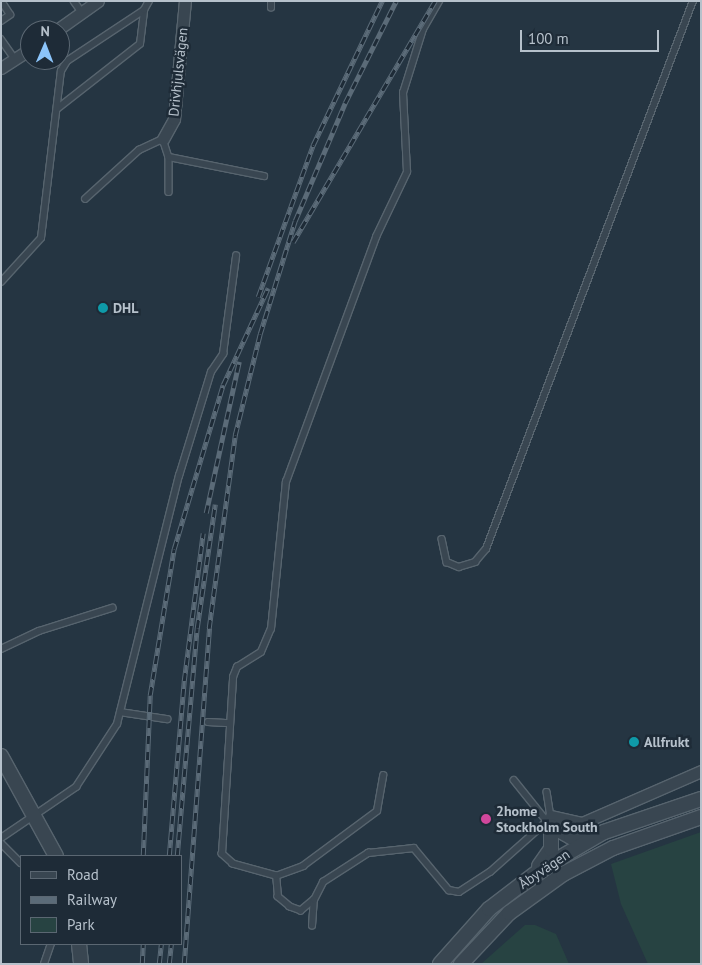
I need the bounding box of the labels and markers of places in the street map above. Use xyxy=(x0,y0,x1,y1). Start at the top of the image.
place label: DHL xyxy=(113,300,138,316)
marker: DHL xyxy=(97,302,109,314)
place label: Allfrukt xyxy=(644,734,689,750)
marker: Allfrukt xyxy=(628,736,640,748)
place label: 2home Stockholm South xyxy=(496,803,598,836)
marker: 2home Stockholm South xyxy=(480,813,492,825)

